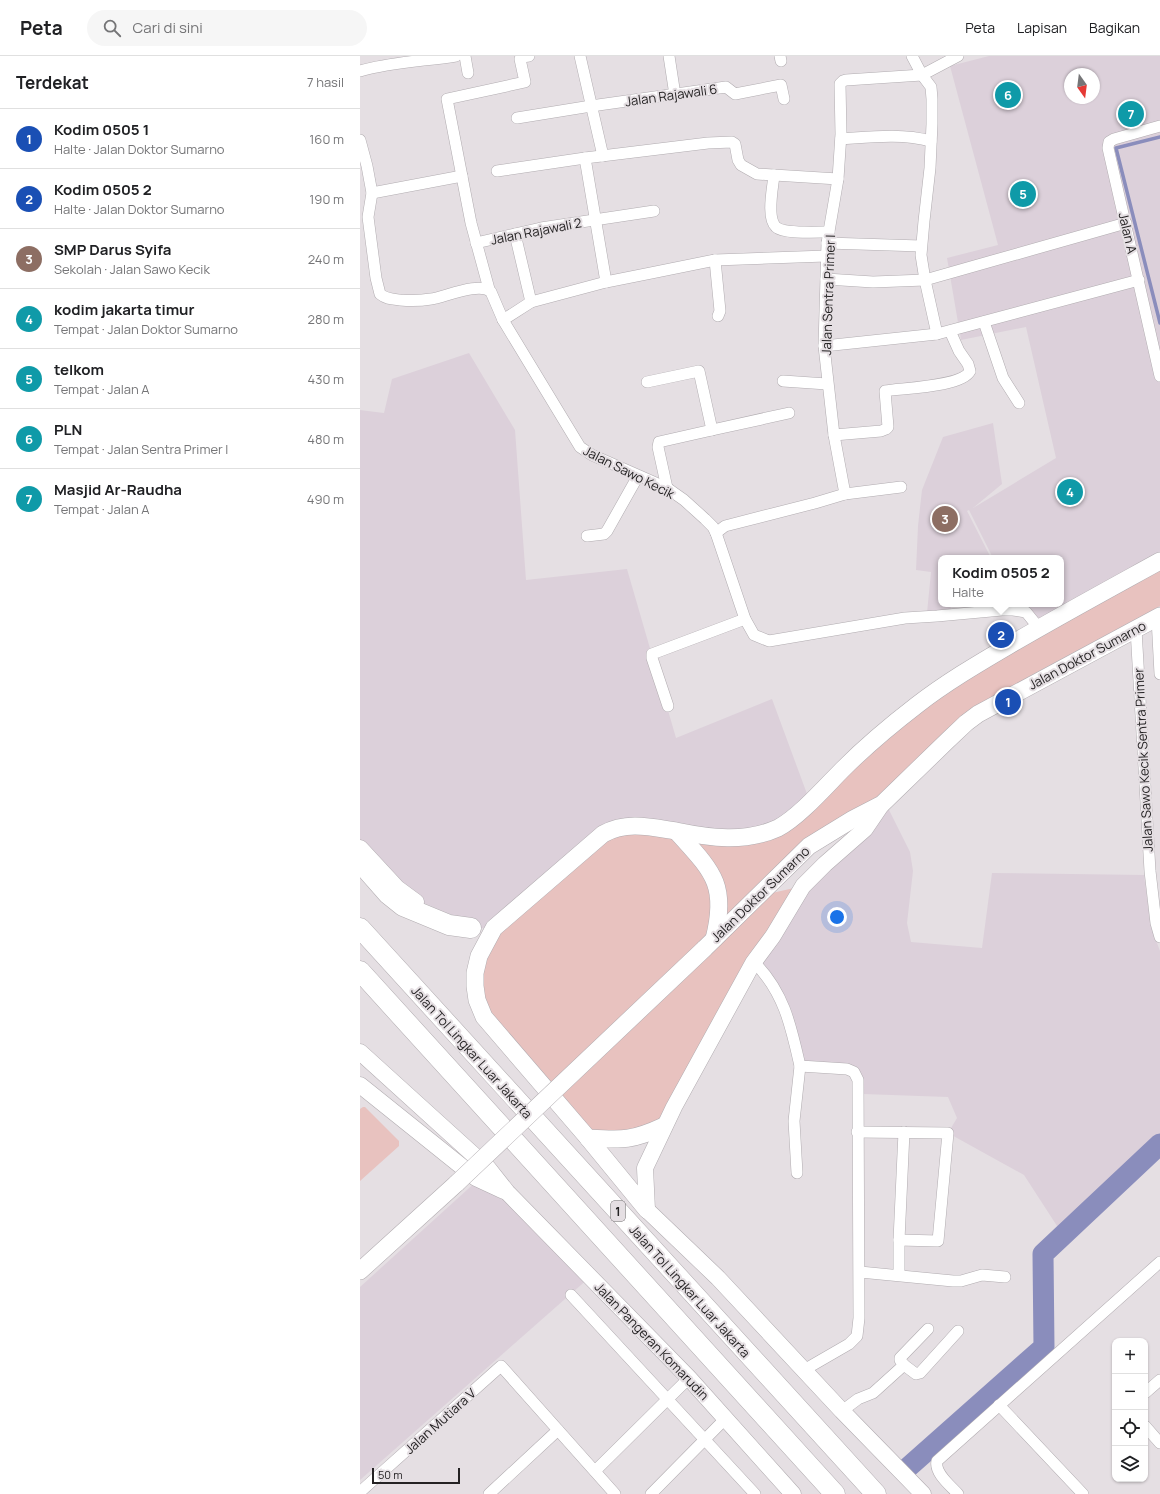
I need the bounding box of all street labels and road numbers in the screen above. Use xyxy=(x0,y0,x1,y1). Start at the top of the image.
street label: Jalan Rajawali 6 xyxy=(624,80,718,110)
street label: Jalan A xyxy=(1114,210,1142,256)
street label: Jalan Rajawali 2 xyxy=(489,213,583,249)
street label: Jalan Sentra Primer I xyxy=(817,234,839,356)
street label: Jalan Sawo Kecik xyxy=(580,441,678,503)
street label: Jalan Doktor Sumarno xyxy=(1025,616,1149,694)
street label: Jalan Sawo Kecik Sentra Primer xyxy=(1129,667,1157,852)
street label: Jalan Doktor Sumarno xyxy=(707,842,813,946)
street label: Jalan Tol Lingkar Luar Jakarta xyxy=(407,982,537,1122)
road number: 1 xyxy=(611,1201,625,1221)
street label: Jalan Tol Lingkar Luar Jakarta xyxy=(625,1221,755,1361)
street label: Jalan Pangeran Komarudin xyxy=(591,1278,713,1404)
street label: Jalan Mutiara V xyxy=(401,1384,480,1458)

